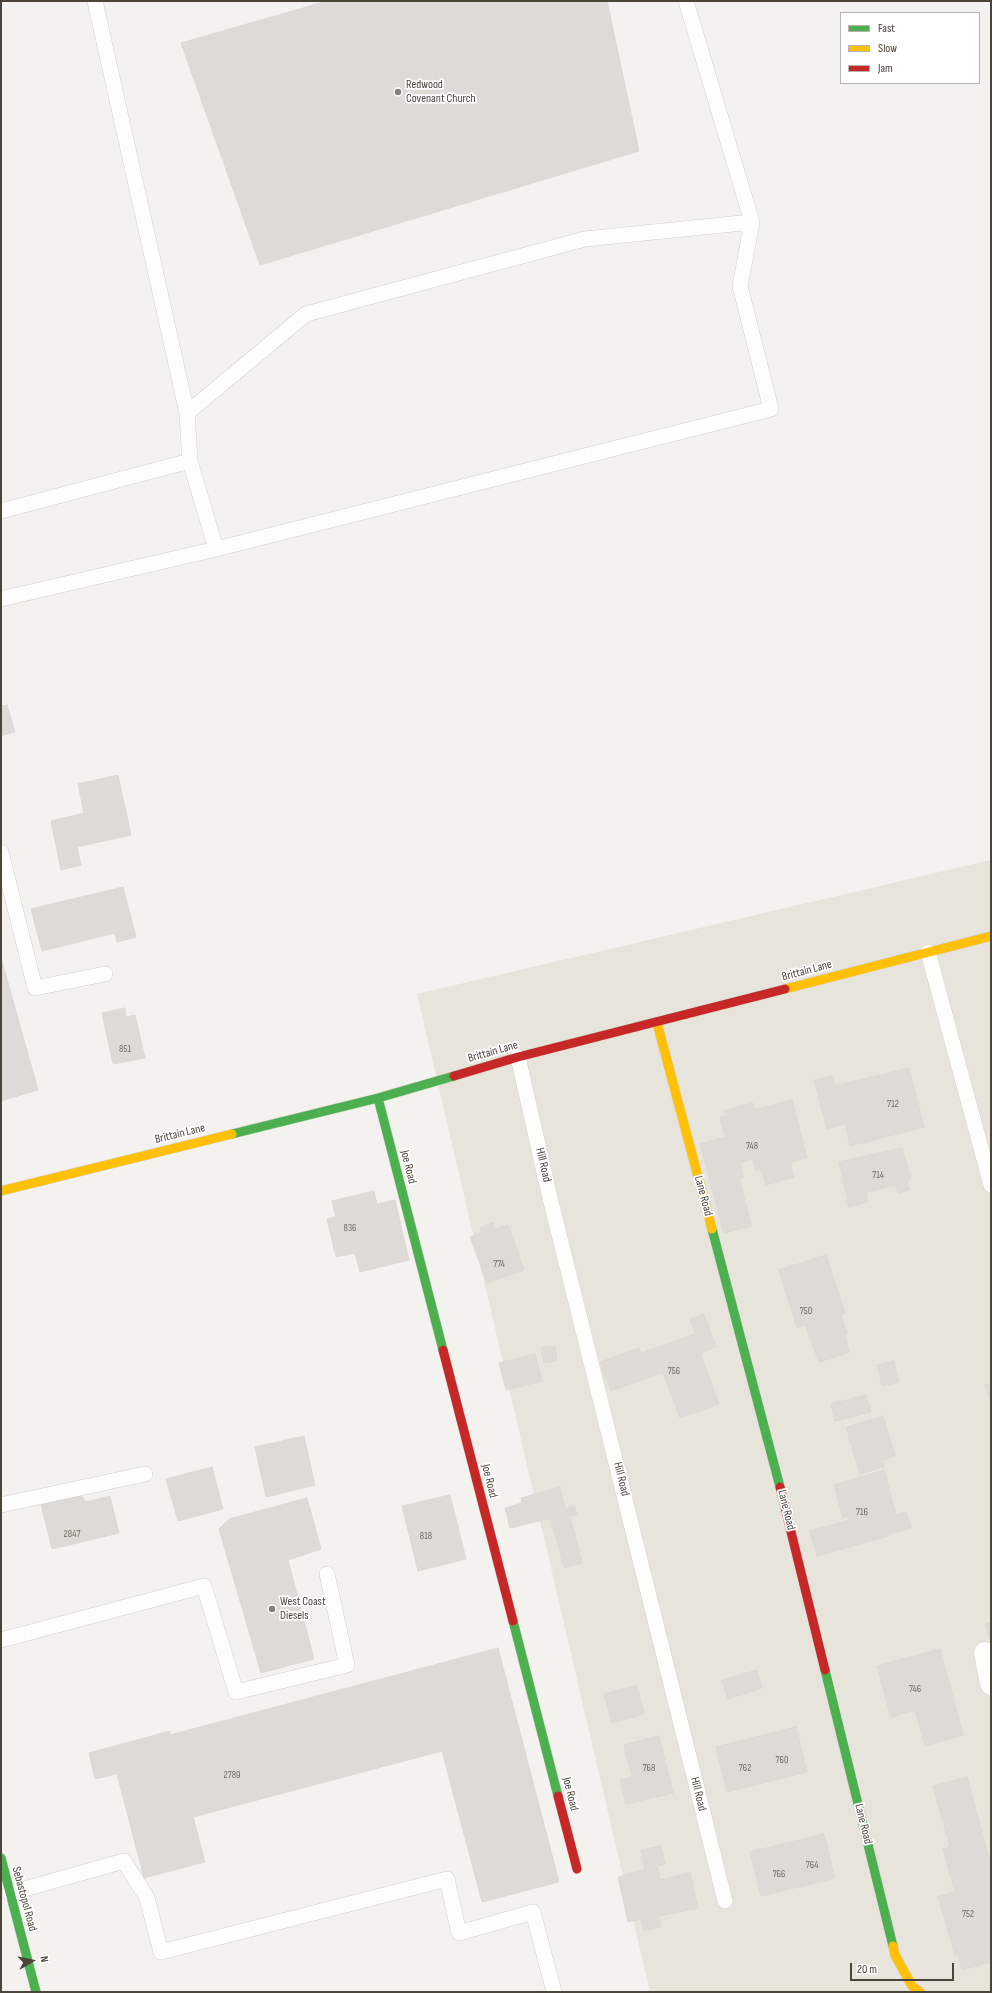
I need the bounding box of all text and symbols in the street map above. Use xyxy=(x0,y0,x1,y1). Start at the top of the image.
legend xyxy=(840,12,980,84)
text: Fast xyxy=(878,21,895,36)
text: Slow xyxy=(878,41,897,56)
text: Jam xyxy=(878,61,893,76)
place label: Redwood Covenant Church xyxy=(406,78,476,106)
marker: Redwood Covenant Church xyxy=(393,87,403,97)
street label: Brittain Lane xyxy=(780,957,834,985)
street label: Brittain Lane xyxy=(466,1038,520,1066)
house number: 851 xyxy=(119,1043,131,1055)
house number: 712 xyxy=(887,1098,899,1110)
street label: Brittain Lane xyxy=(153,1121,207,1147)
house number: 748 xyxy=(746,1140,758,1152)
street label: Hill Road xyxy=(532,1146,554,1184)
street label: Joe Road xyxy=(397,1149,419,1185)
house number: 714 xyxy=(872,1169,884,1181)
street label: Lane Road xyxy=(691,1174,715,1218)
house number: 836 xyxy=(344,1222,356,1234)
house number: 774 xyxy=(493,1258,505,1270)
house number: 750 xyxy=(800,1305,812,1317)
house number: 756 xyxy=(668,1365,680,1377)
street label: Hill Road xyxy=(610,1460,632,1498)
street label: Joe Road xyxy=(478,1463,500,1499)
street label: Lane Road xyxy=(774,1488,798,1532)
house number: 716 xyxy=(856,1506,868,1518)
house number: 2847 xyxy=(64,1528,80,1540)
house number: 818 xyxy=(420,1530,432,1542)
place label: West Coast Diesels xyxy=(280,1595,326,1623)
marker: West Coast Diesels xyxy=(267,1604,277,1614)
house number: 746 xyxy=(909,1683,921,1695)
house number: 760 xyxy=(776,1754,788,1766)
house number: 768 xyxy=(643,1762,655,1774)
house number: 762 xyxy=(739,1762,751,1774)
house number: 2789 xyxy=(224,1769,240,1781)
street label: Hill Road xyxy=(687,1775,709,1813)
street label: Joe Road xyxy=(559,1776,581,1812)
street label: Lane Road xyxy=(851,1802,875,1846)
house number: 764 xyxy=(806,1859,818,1871)
street label: Sebastopol Road xyxy=(8,1865,40,1933)
house number: 766 xyxy=(773,1868,785,1880)
house number: 752 xyxy=(962,1908,974,1920)
north arrow xyxy=(12,1941,52,1981)
text: N xyxy=(37,1955,51,1963)
scale bar xyxy=(852,1955,956,1981)
text: 20 m xyxy=(857,1962,877,1977)

